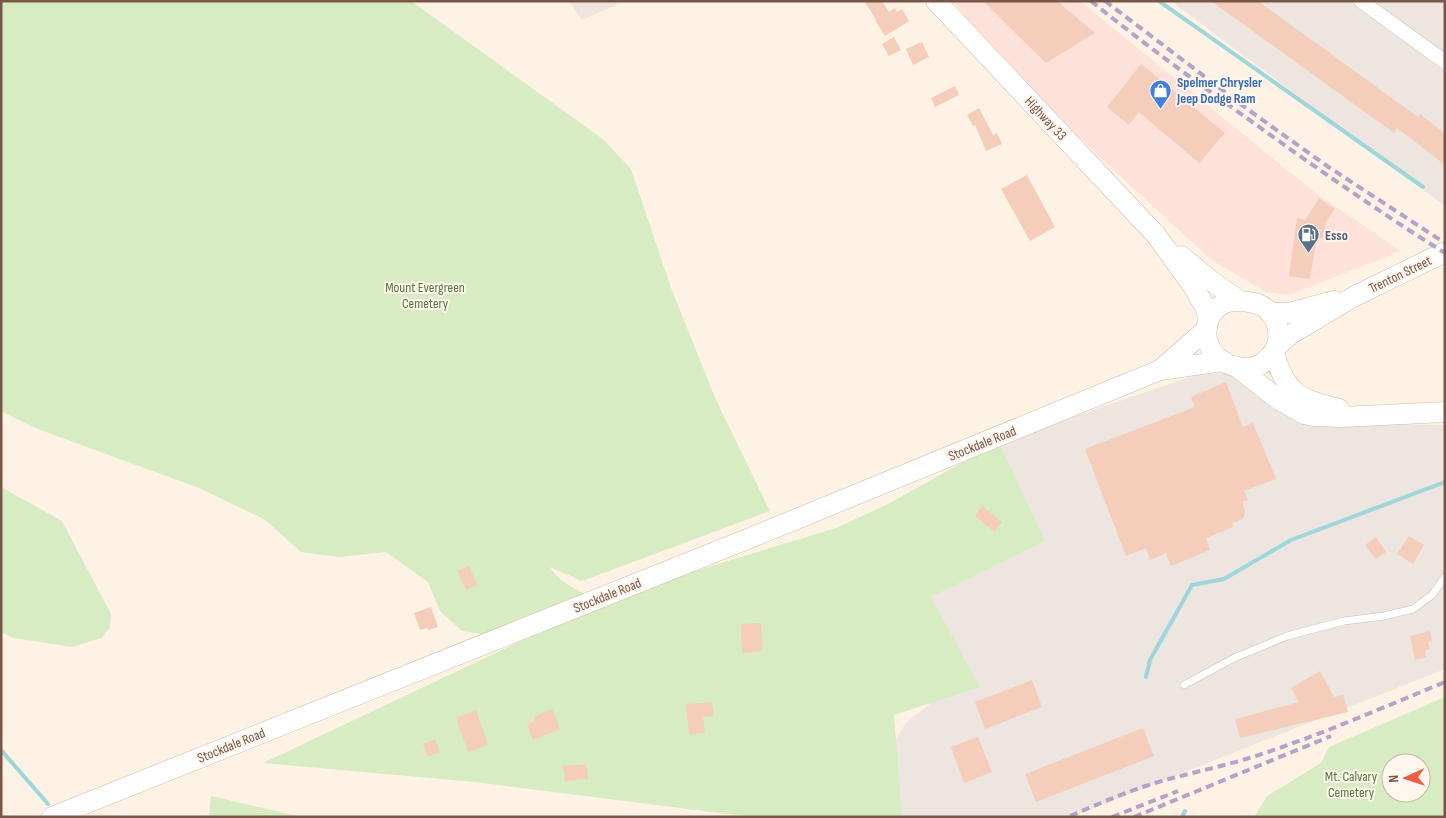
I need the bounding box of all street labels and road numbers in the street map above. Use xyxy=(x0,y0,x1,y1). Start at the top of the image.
street label: Highway 33 xyxy=(1021,93,1070,144)
street label: Trenton Street xyxy=(1366,252,1434,297)
street label: Stockdale Road xyxy=(946,422,1019,465)
street label: Stockdale Road xyxy=(571,574,644,617)
street label: Stockdale Road xyxy=(195,724,268,767)

